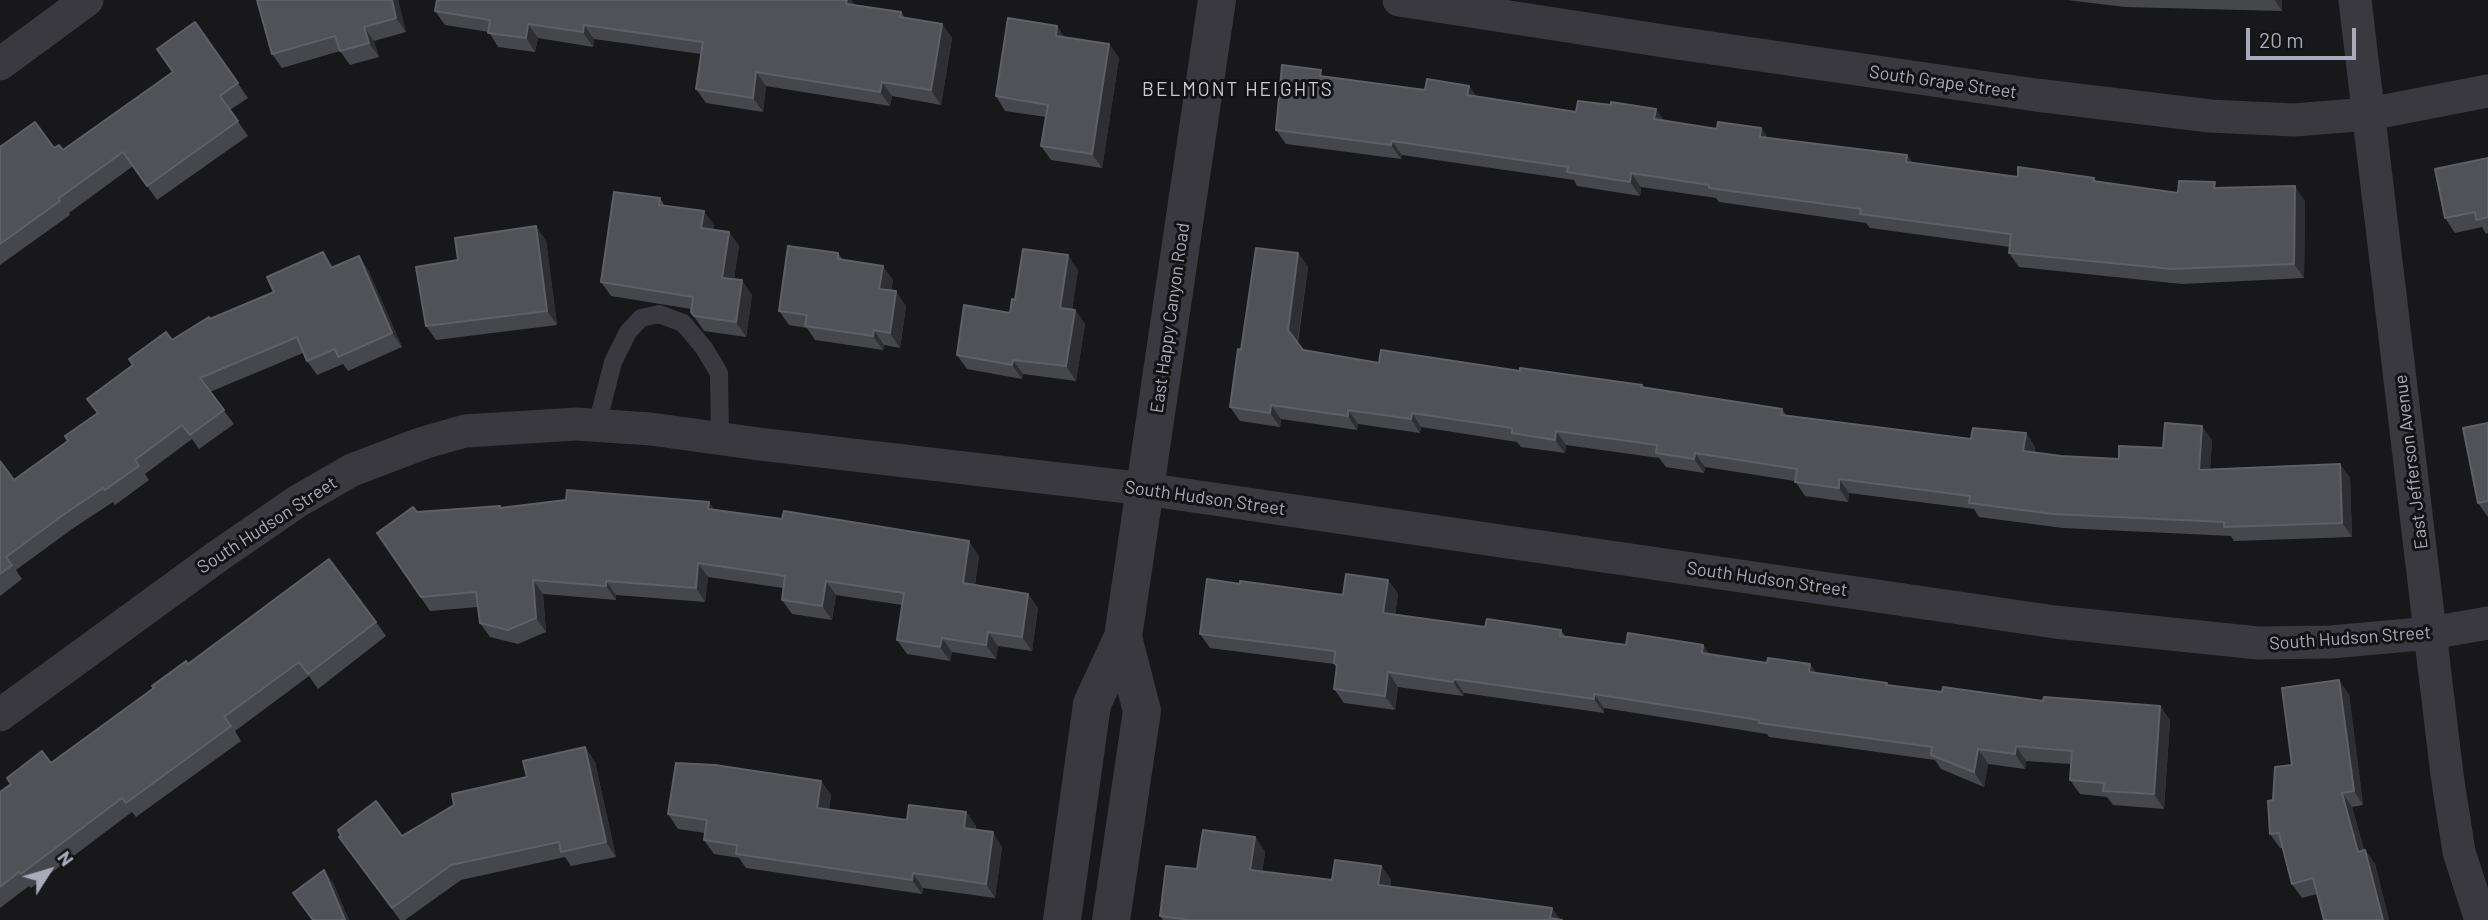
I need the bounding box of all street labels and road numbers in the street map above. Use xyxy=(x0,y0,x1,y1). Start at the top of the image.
street label: South Grape Street xyxy=(1868,61,2018,103)
street label: East Happy Canyon Road xyxy=(1146,221,1194,415)
street label: East Jefferson Avenue xyxy=(2390,373,2432,551)
street label: South Hudson Street xyxy=(193,472,341,578)
street label: South Hudson Street xyxy=(1123,476,1287,520)
street label: South Hudson Street xyxy=(1685,557,1849,601)
street label: South Hudson Street xyxy=(2268,622,2432,654)

